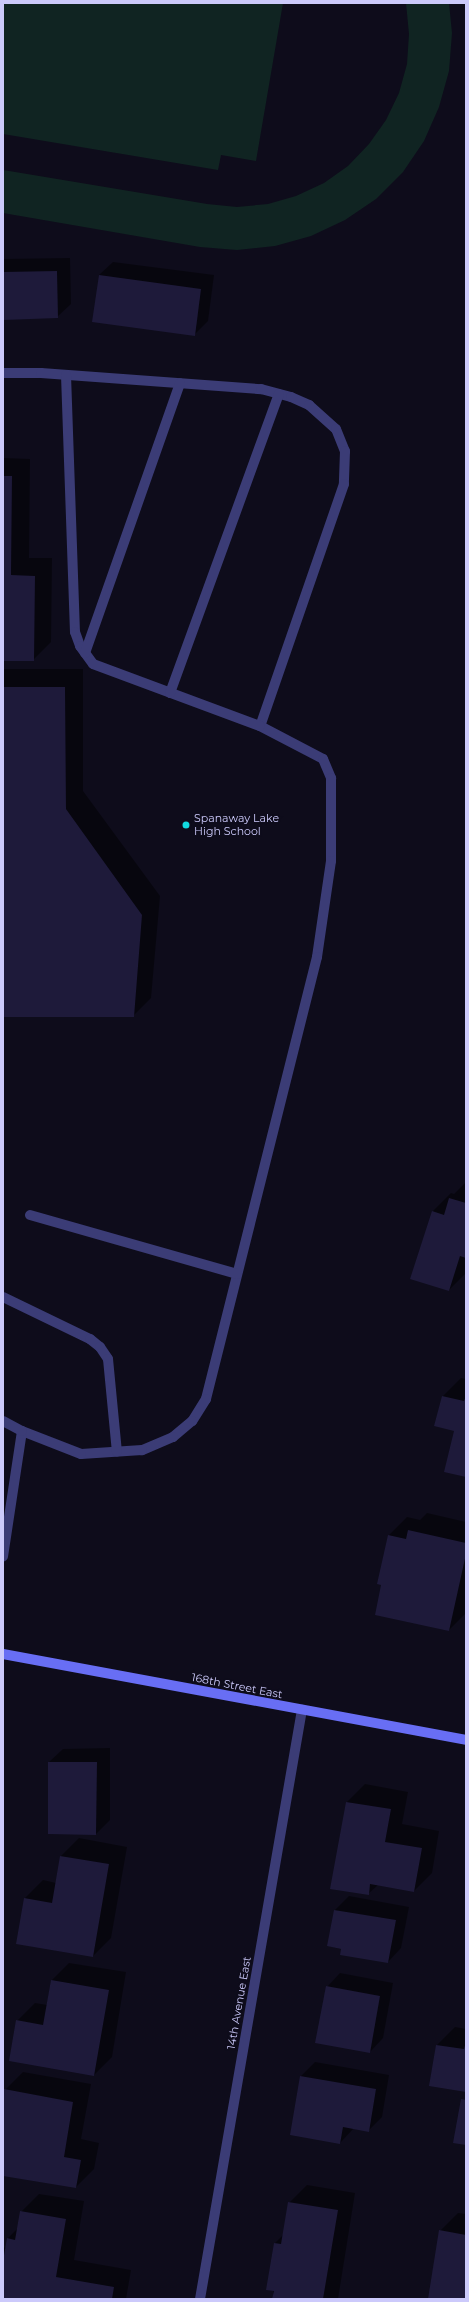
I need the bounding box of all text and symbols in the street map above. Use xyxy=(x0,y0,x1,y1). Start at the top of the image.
place label: Spanaway Lake High School xyxy=(194,812,279,838)
marker: Spanaway Lake High School xyxy=(181,820,191,830)
street label: 168th Street East xyxy=(190,1671,284,1701)
street label: 14th Avenue East xyxy=(224,1956,254,2050)

